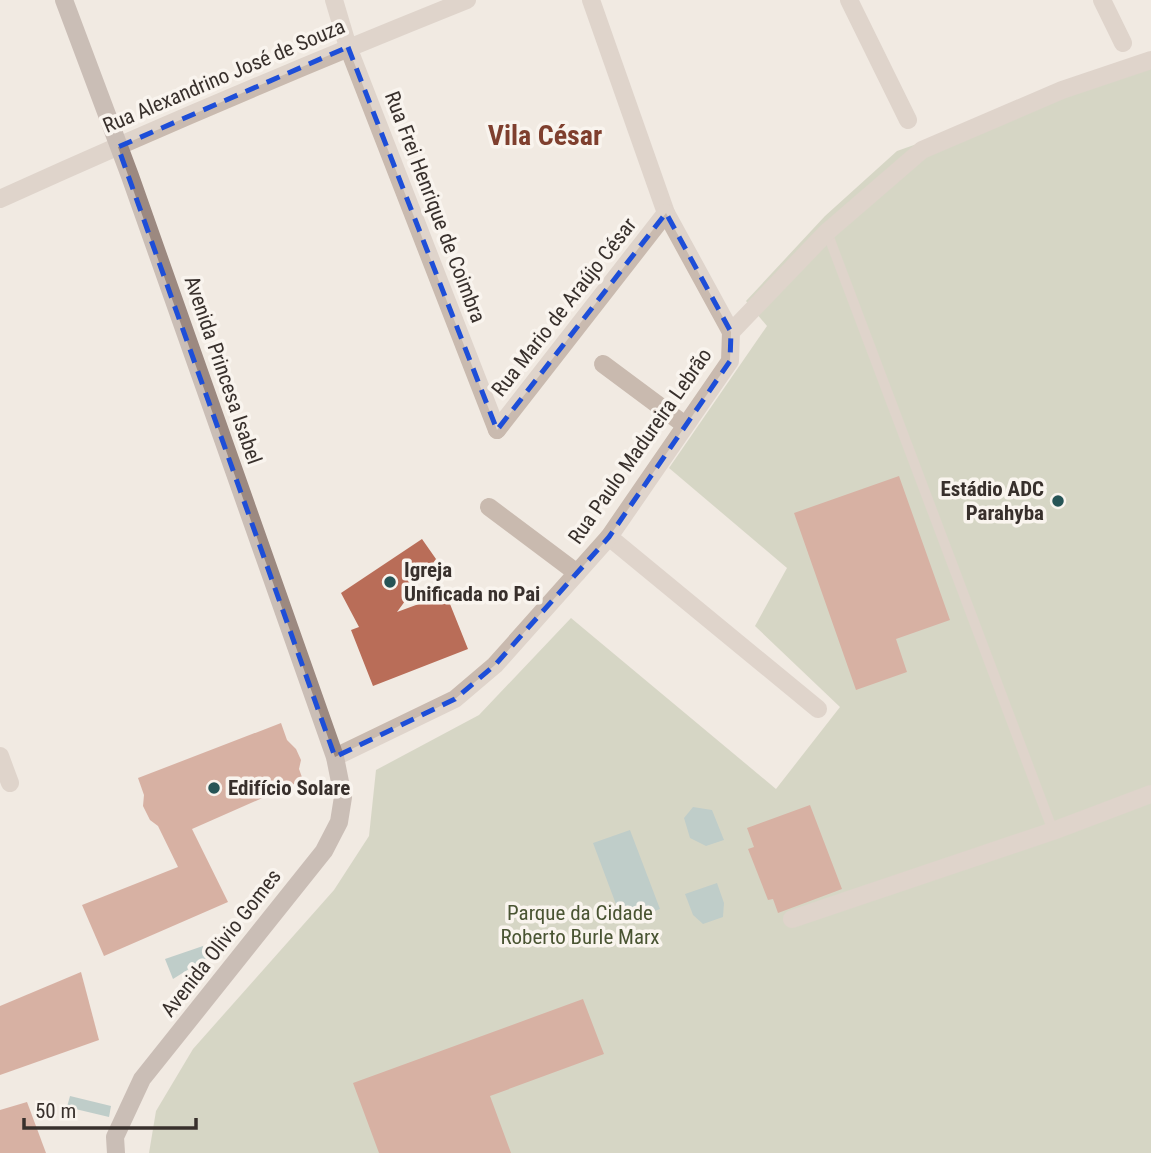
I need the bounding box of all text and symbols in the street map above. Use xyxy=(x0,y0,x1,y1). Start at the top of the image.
street label: Rua Alexandrino José de Souza xyxy=(99,14,349,138)
street label: Rua Frei Henrique de Coimbra xyxy=(380,88,490,326)
district label: Vila César xyxy=(488,119,602,152)
street label: Rua Mario de Araújo César xyxy=(487,213,641,401)
street label: Avenida Princesa Isabel xyxy=(180,273,266,467)
street label: Rua Paulo Madureira Lebrão xyxy=(563,344,717,548)
place label: Estádio ADC Parahyba xyxy=(940,477,1044,525)
marker: Estádio ADC Parahyba xyxy=(1050,493,1066,509)
place label: Igreja Unificada no Pai xyxy=(404,558,540,606)
marker: Igreja Unificada no Pai xyxy=(382,574,398,590)
place label: Edifício Solare xyxy=(228,776,350,800)
marker: Edifício Solare xyxy=(206,780,222,796)
street label: Avenida Olivio Gomes xyxy=(156,865,286,1021)
park label: Parque da Cidade Roberto Burle Marx xyxy=(500,901,660,949)
scale bar xyxy=(24,1086,196,1130)
text: 50 m xyxy=(35,1099,76,1123)

